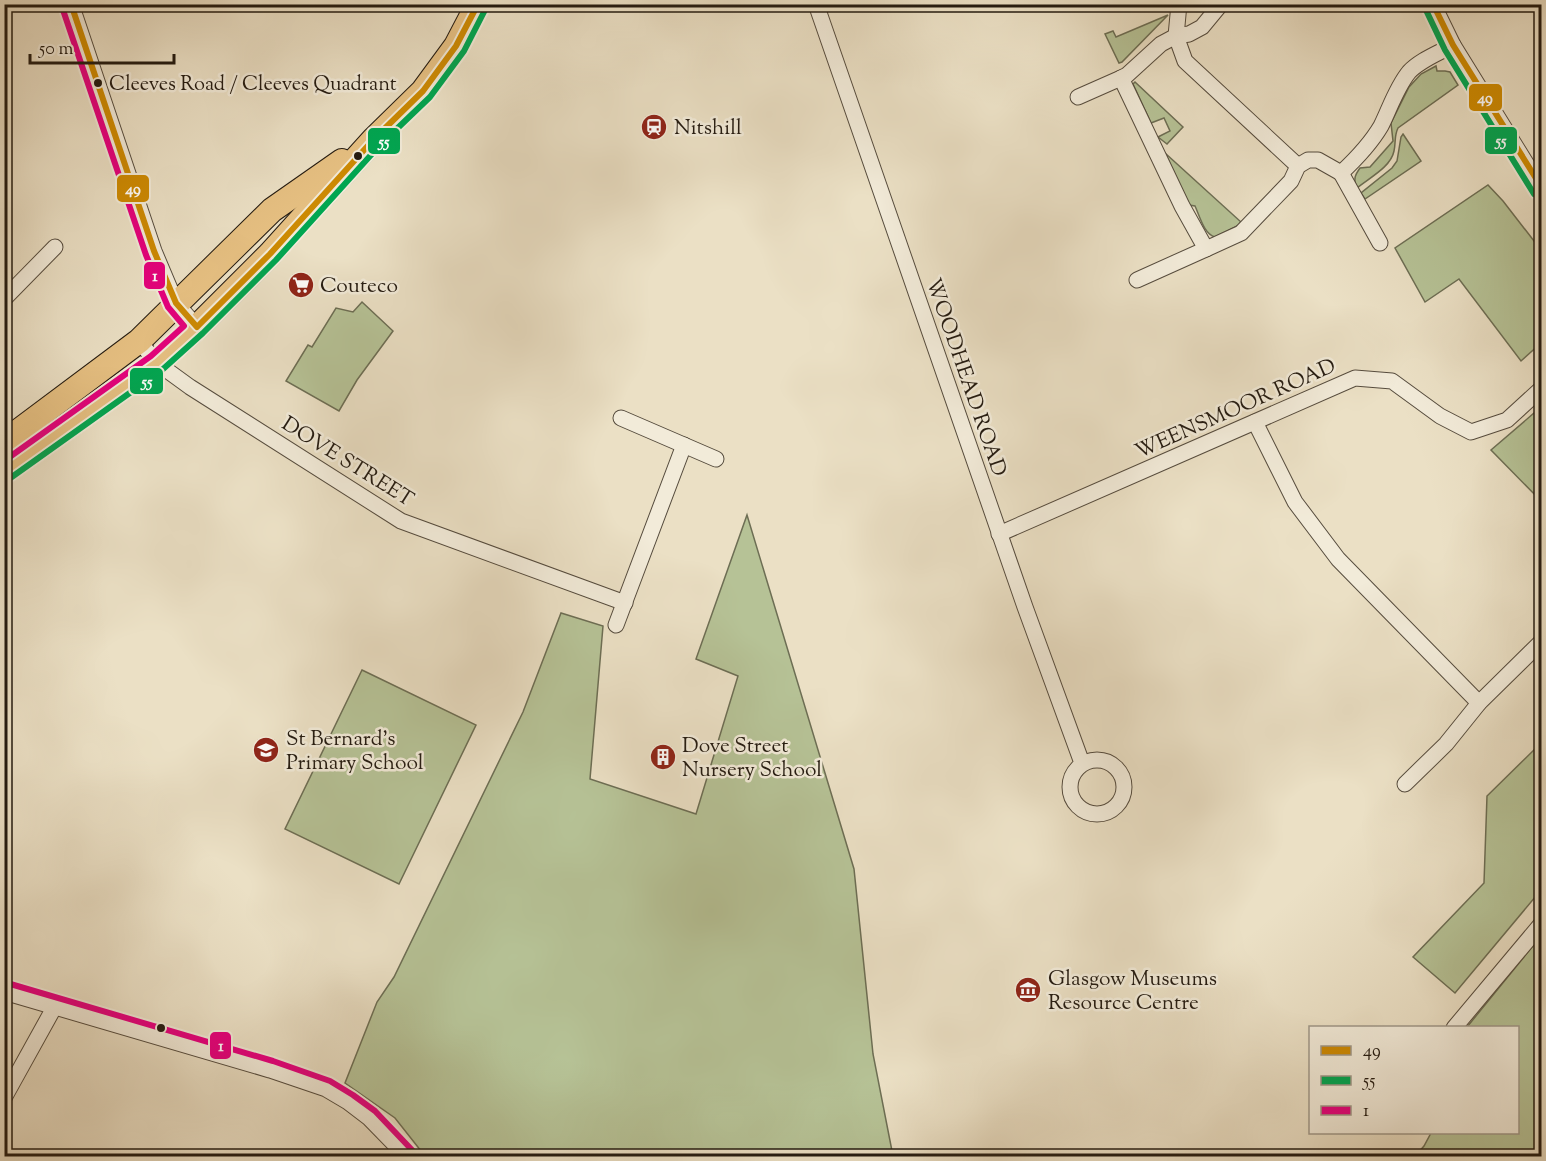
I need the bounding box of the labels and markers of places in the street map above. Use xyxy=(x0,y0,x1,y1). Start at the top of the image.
place label: Cleeves Road / Cleeves Quadrant xyxy=(109,71,397,100)
marker: Cleeves Road / Cleeves Quadrant xyxy=(92,77,104,89)
station icon: Nitshill xyxy=(639,112,669,142)
place label: Nitshill xyxy=(674,114,742,144)
unlabelled marker xyxy=(352,150,364,162)
supermarket icon: Couteco xyxy=(286,270,316,300)
place label: Couteco xyxy=(320,272,398,302)
place label: St Bernard's Primary School xyxy=(286,725,424,779)
place label: Dove Street Nursery School xyxy=(682,732,822,786)
school or university icon: St Bernard's Primary School xyxy=(251,735,281,765)
building icon: Dove Street Nursery School xyxy=(648,742,678,772)
place label: Glasgow Museums Resource Centre xyxy=(1048,965,1217,1019)
museum icon: Glasgow Museums Resource Centre xyxy=(1013,975,1043,1005)
unlabelled marker xyxy=(155,1022,167,1034)

